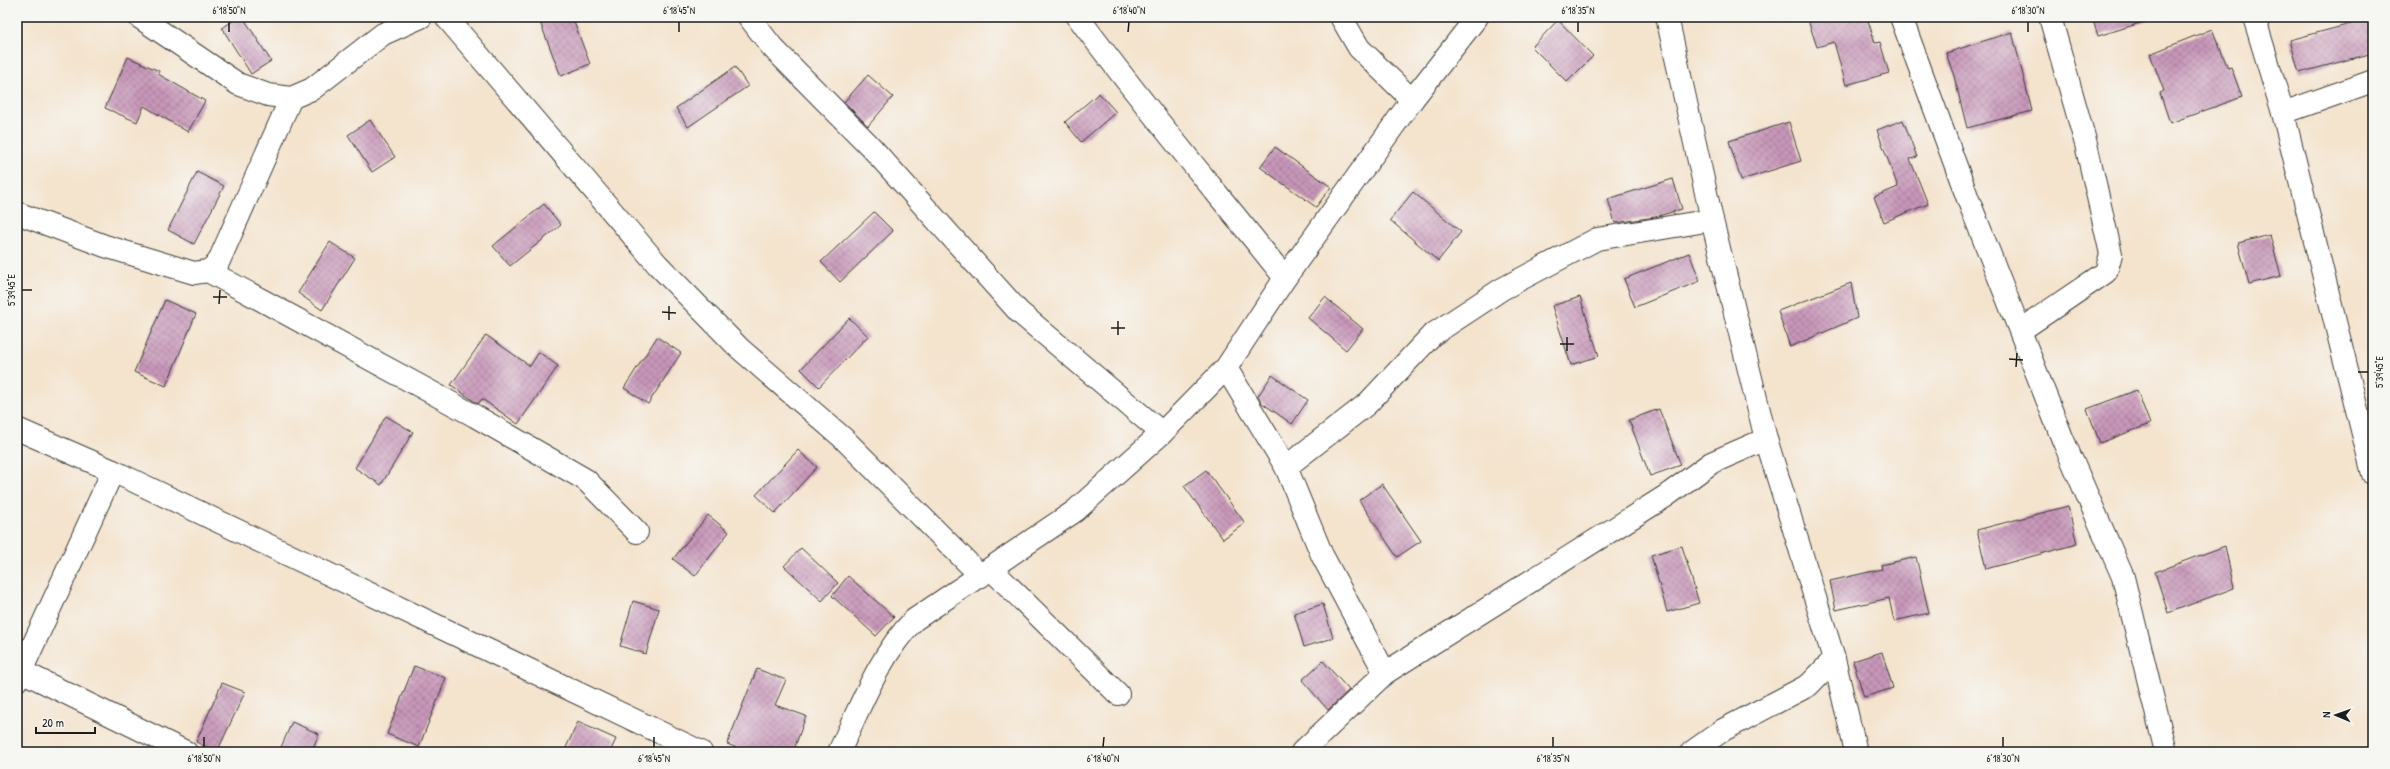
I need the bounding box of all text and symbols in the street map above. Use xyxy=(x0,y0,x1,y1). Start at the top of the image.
text: 6°18'50"N xyxy=(213,4,245,17)
text: 6°18'45"N xyxy=(663,4,695,17)
text: 6°18'40"N xyxy=(1113,4,1145,17)
text: 6°18'35"N xyxy=(1562,4,1594,17)
text: 6°18'30"N xyxy=(2011,4,2045,17)
text: 5°39'45"E xyxy=(5,274,18,306)
text: 5°39'45"E xyxy=(2373,356,2386,388)
north arrow xyxy=(2316,695,2356,735)
scale bar xyxy=(36,709,95,735)
text: N xyxy=(2319,711,2333,718)
text: 20 m xyxy=(42,714,64,731)
text: 6°18'50"N xyxy=(188,752,220,765)
text: 6°18'45"N xyxy=(638,752,670,765)
text: 6°18'40"N xyxy=(1087,752,1119,765)
text: 6°18'35"N xyxy=(1537,752,1569,765)
text: 6°18'30"N xyxy=(1986,752,2020,765)

